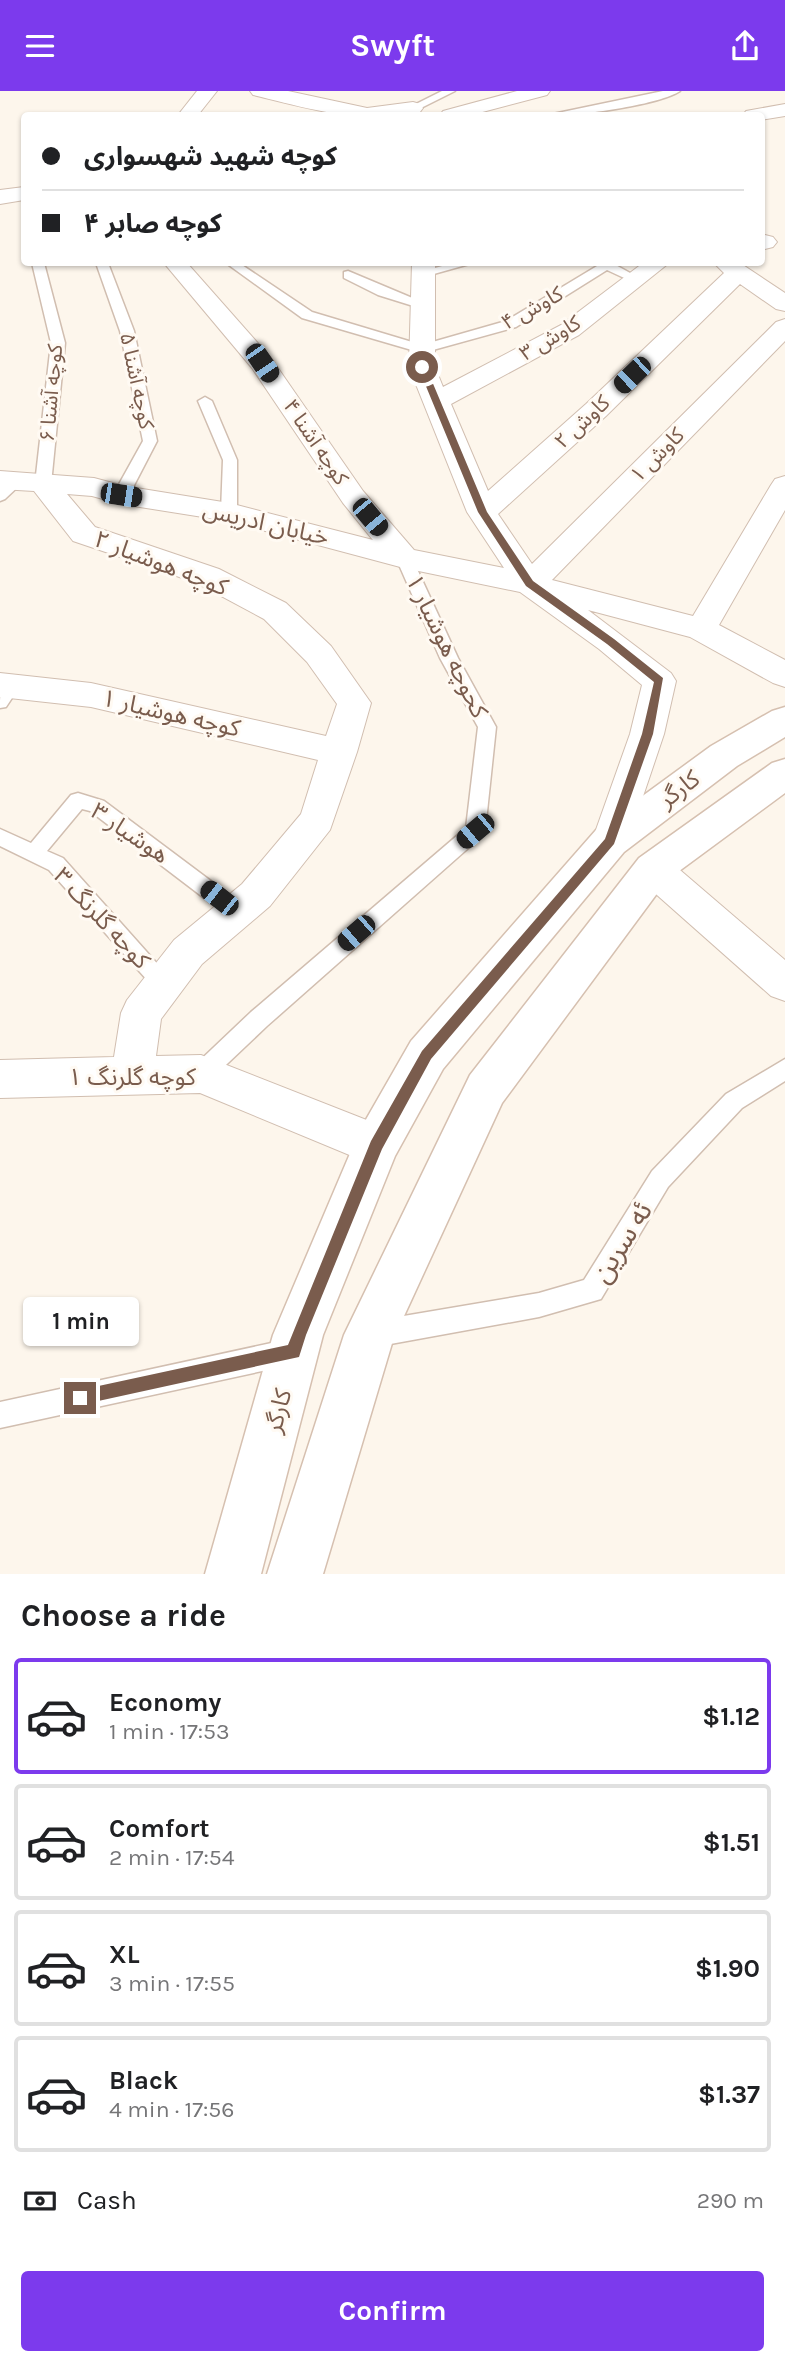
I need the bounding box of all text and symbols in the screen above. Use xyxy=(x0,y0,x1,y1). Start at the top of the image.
icon: menu xyxy=(21,27,59,65)
text: Swyft xyxy=(350,27,435,64)
icon: share xyxy=(726,27,764,65)
text: کوچه شهید شهسواری xyxy=(84,141,337,172)
text: کوچه صابر ۴ xyxy=(84,208,222,239)
street label: کاوش ۴ xyxy=(497,281,567,335)
street label: کاوش ۳ xyxy=(515,310,585,365)
street label: کوچه آشنا ۵ xyxy=(114,331,159,432)
car xyxy=(242,340,283,386)
street label: کوچه آشنا ۶ xyxy=(35,343,68,443)
route start xyxy=(406,351,438,383)
car xyxy=(610,353,655,397)
street label: کاوش ۲ xyxy=(549,390,615,453)
street label: کوچه آشنا ۴ xyxy=(278,395,353,490)
street label: کاوش ۱ xyxy=(625,423,689,487)
car xyxy=(99,481,144,509)
car xyxy=(349,494,392,540)
street label: خیابان ادریس xyxy=(200,495,332,551)
street label: کوچه هوشیار ۲ xyxy=(90,525,233,603)
street label: کحوچه هوشیار ۱ xyxy=(399,570,494,724)
street label: کوچه هوشیار ۱ xyxy=(99,684,244,744)
street label: کارگر xyxy=(652,764,706,814)
street label: هوشیار ۳ xyxy=(86,797,174,869)
car xyxy=(453,809,498,853)
street label: کوچه گلرنگ ۳ xyxy=(47,862,157,976)
car xyxy=(196,877,243,919)
car xyxy=(334,911,379,955)
street label: کوچه گلرنگ ۱ xyxy=(68,1063,197,1092)
street label: ئه سرین xyxy=(584,1196,659,1289)
callout: 1 min xyxy=(22,1297,138,1345)
text: 1 min xyxy=(52,1308,110,1335)
route end xyxy=(64,1382,96,1414)
street label: کارگر xyxy=(259,1385,298,1437)
text: Choose a ride xyxy=(21,1597,226,1634)
icon: car xyxy=(25,1685,88,1748)
text: Economy xyxy=(109,1687,221,1718)
text: $1.12 xyxy=(702,1701,760,1732)
text: 1 min · 17:53 xyxy=(109,1718,230,1745)
icon: car xyxy=(25,1811,88,1874)
text: Comfort xyxy=(109,1813,210,1844)
text: $1.51 xyxy=(703,1827,760,1858)
text: 2 min · 17:54 xyxy=(109,1844,235,1871)
icon: car xyxy=(25,1937,88,2000)
text: XL xyxy=(109,1939,140,1970)
text: $1.90 xyxy=(695,1953,760,1984)
text: 3 min · 17:55 xyxy=(109,1970,235,1997)
icon: car xyxy=(25,2063,88,2126)
text: Black xyxy=(109,2065,178,2096)
text: $1.37 xyxy=(698,2079,760,2110)
text: 4 min · 17:56 xyxy=(109,2096,234,2123)
icon: cash xyxy=(21,2182,59,2220)
text: Cash xyxy=(77,2185,137,2216)
text: 290 m xyxy=(697,2187,764,2214)
button: Confirm xyxy=(21,2271,764,2351)

